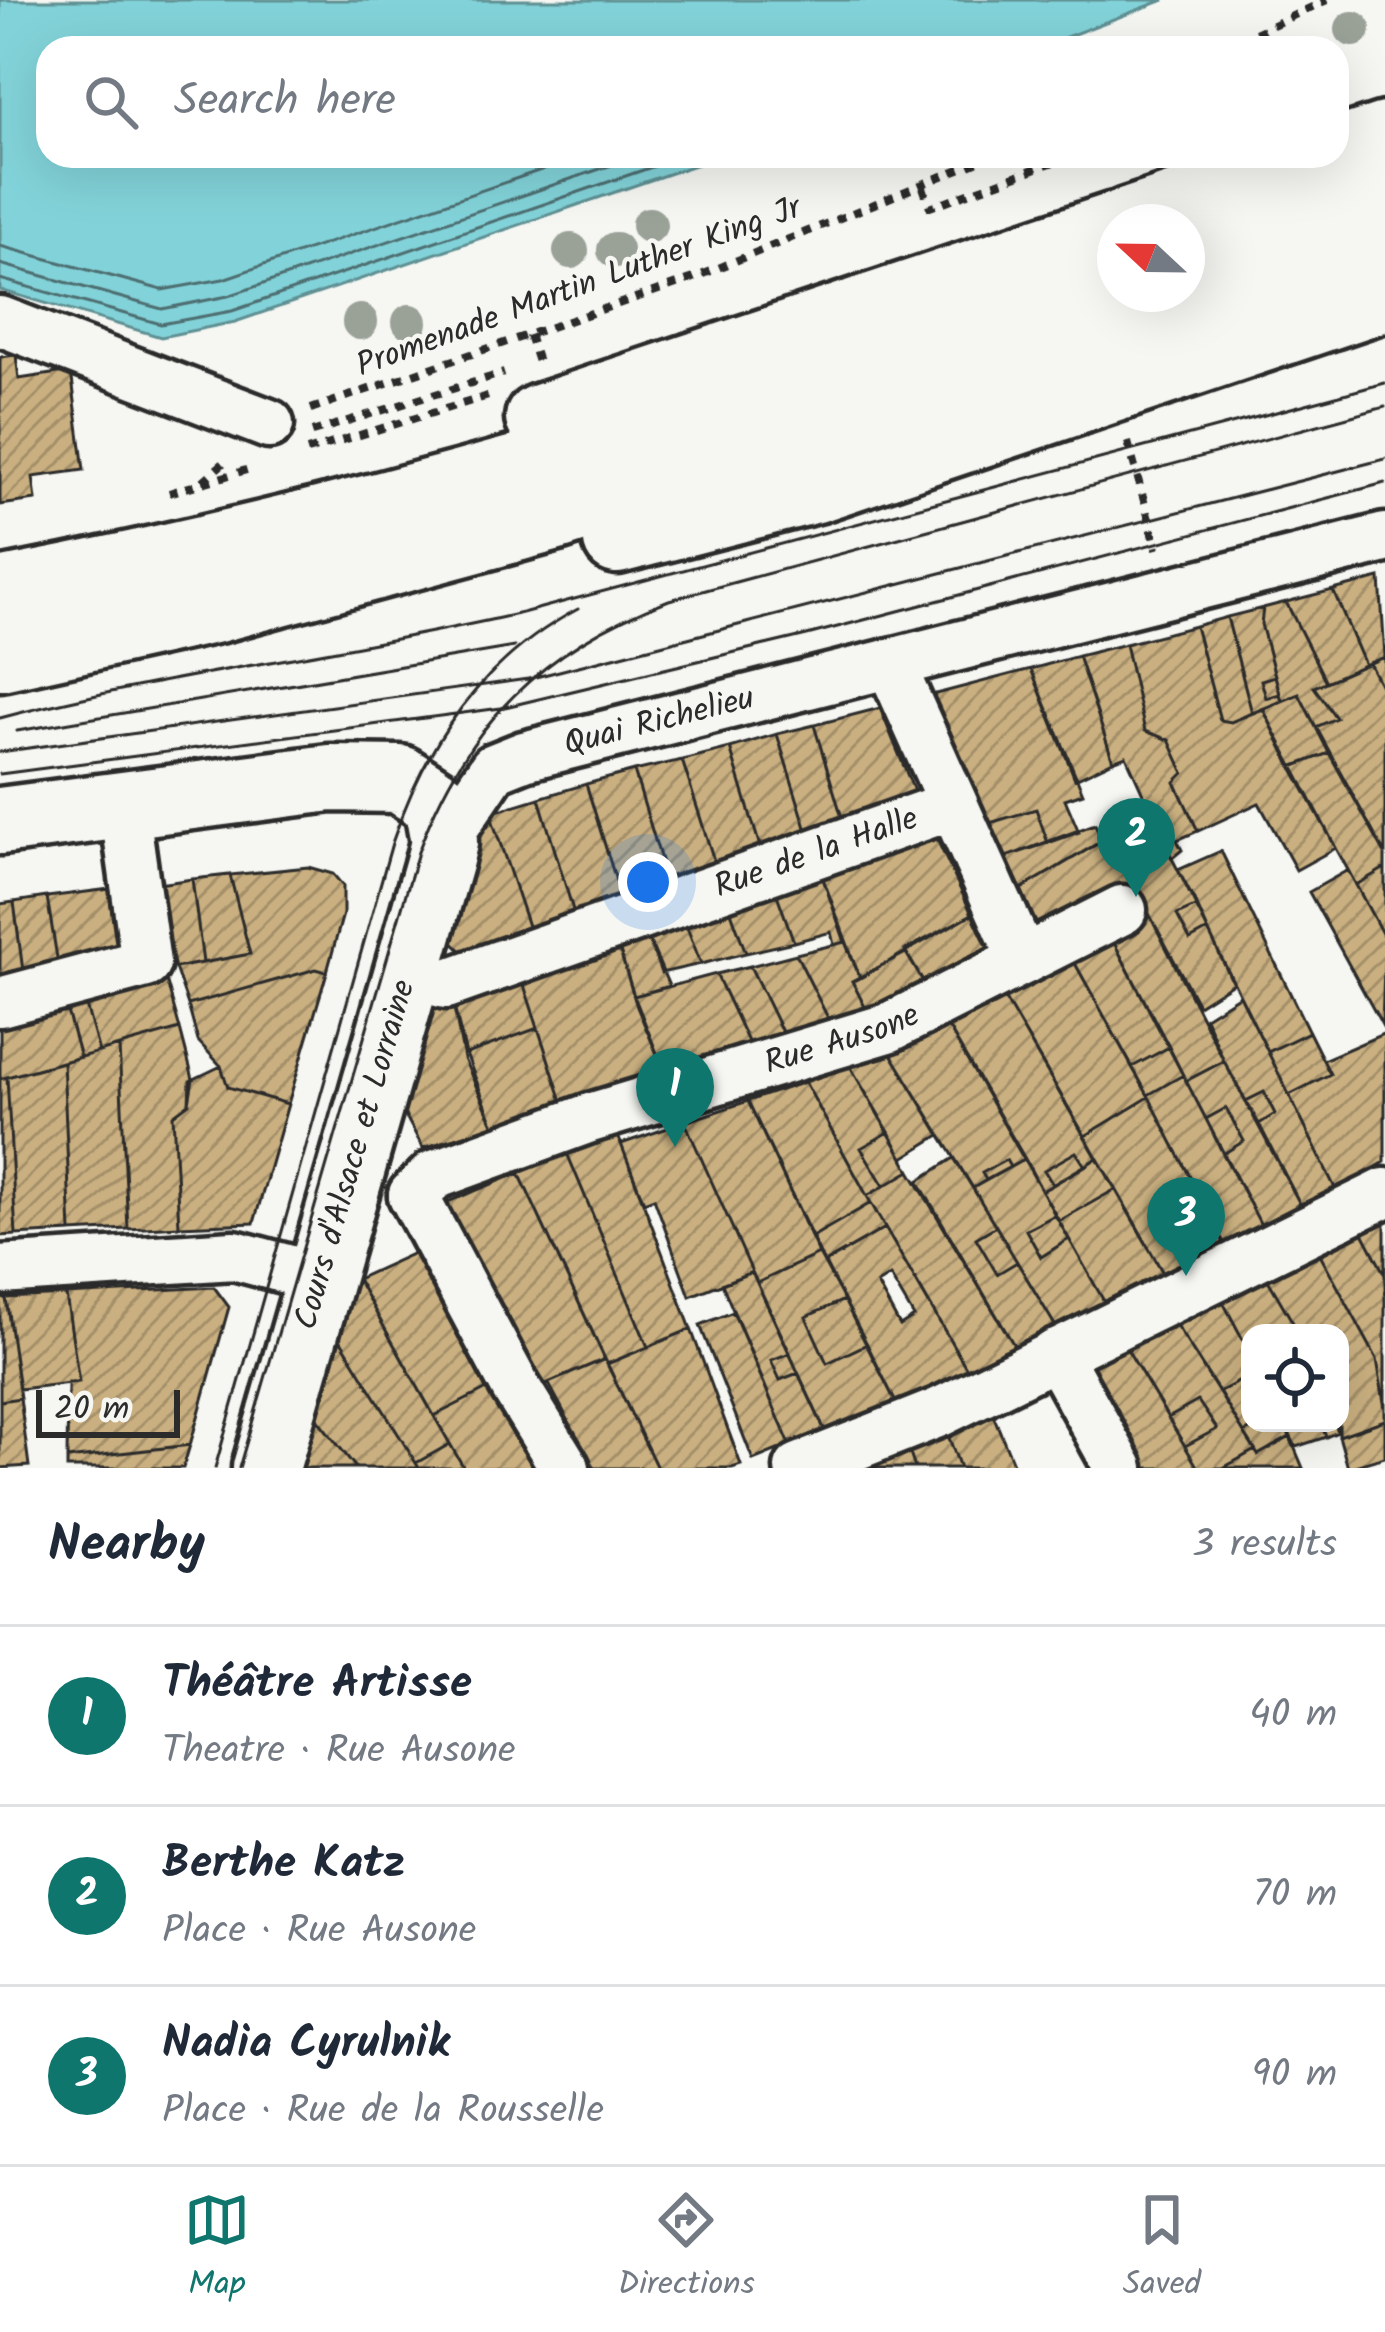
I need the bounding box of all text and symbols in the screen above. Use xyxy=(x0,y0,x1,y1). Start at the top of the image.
search box xyxy=(36,36,1349,168)
text: Search here xyxy=(174,66,396,138)
icon: search xyxy=(78,69,144,135)
street label: Promenade Martin Luther King Jr xyxy=(349,182,811,393)
north arrow xyxy=(1097,204,1205,312)
street label: Quai Richelieu xyxy=(558,672,760,771)
street label: Rue de la Halle xyxy=(707,793,926,914)
pin: 2 xyxy=(1097,798,1175,897)
your location xyxy=(618,852,678,912)
street label: Cours d'Alsace et Lorraine xyxy=(281,974,431,1336)
street label: Rue Ausone xyxy=(758,989,929,1090)
pin: 1 xyxy=(636,1048,714,1147)
pin: 3 xyxy=(1147,1177,1225,1276)
map controls xyxy=(1241,1324,1349,1432)
button: locate xyxy=(1241,1324,1349,1432)
scale bar xyxy=(36,1384,180,1437)
text: 20 m xyxy=(54,1384,129,1437)
text: Nearby xyxy=(48,1506,205,1587)
text: 3 results xyxy=(1192,1515,1337,1577)
text: Théâtre Artisse xyxy=(162,1649,472,1721)
text: 1 xyxy=(81,1685,93,1747)
text: 40 m xyxy=(1249,1685,1337,1747)
text: Theatre · Rue Ausone xyxy=(162,1721,516,1783)
text: Berthe Katz xyxy=(162,1829,405,1901)
text: 2 xyxy=(76,1865,98,1927)
text: 70 m xyxy=(1253,1865,1337,1927)
text: Place · Rue Ausone xyxy=(162,1901,476,1963)
text: Nadia Cyrulnik xyxy=(162,2009,450,2081)
text: 3 xyxy=(76,2045,98,2107)
text: 90 m xyxy=(1252,2045,1337,2107)
text: Place · Rue de la Rousselle xyxy=(162,2081,604,2143)
tab: Map xyxy=(184,2187,250,2312)
tab: Directions xyxy=(618,2187,755,2312)
tab: Saved xyxy=(1123,2187,1201,2312)

